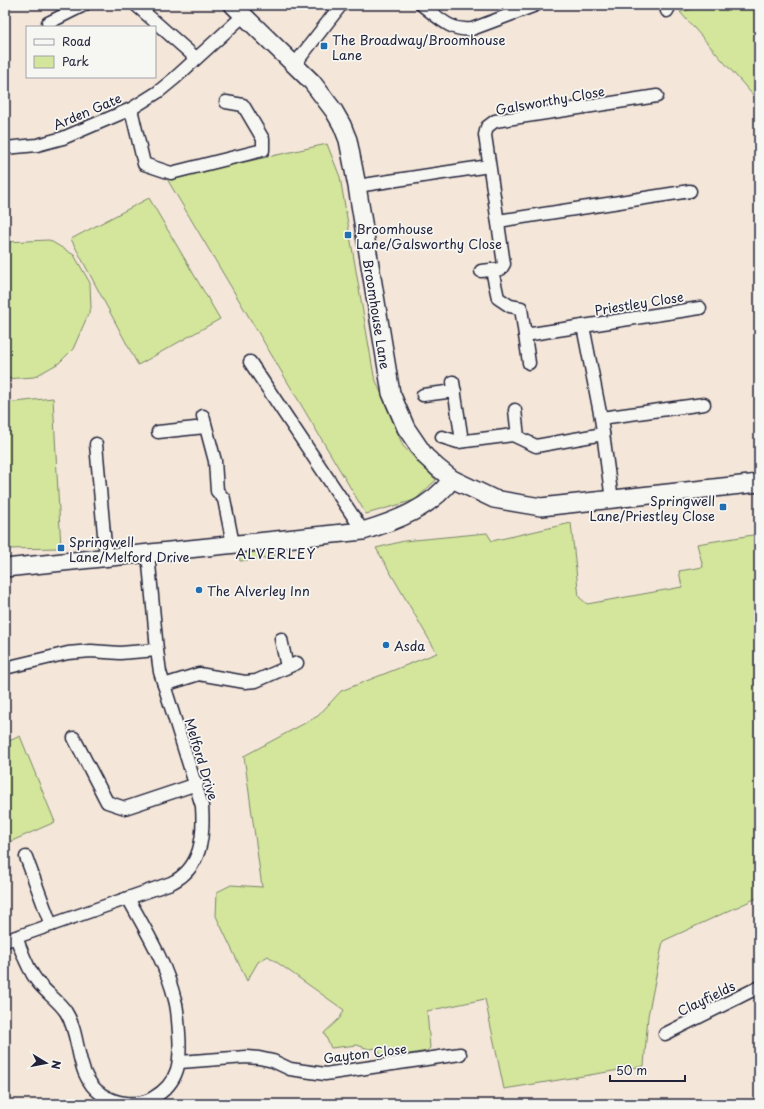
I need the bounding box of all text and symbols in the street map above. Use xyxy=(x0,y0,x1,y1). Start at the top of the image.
legend xyxy=(26,26,156,78)
place label: The Broadway/Broomhouse Lane xyxy=(332,30,506,64)
text: Road xyxy=(62,32,91,50)
marker: The Broadway/Broomhouse Lane xyxy=(319,41,329,51)
text: Park xyxy=(62,52,89,70)
street label: Galsworthy Close xyxy=(494,81,606,119)
street label: Arden Gate xyxy=(50,88,124,134)
place label: Broomhouse Lane/Galsworthy Close xyxy=(356,219,502,253)
marker: Broomhouse Lane/Galsworthy Close xyxy=(343,230,353,240)
street label: Broomhouse Lane xyxy=(359,257,395,371)
street label: Priestley Close xyxy=(593,287,685,319)
place label: Springwell Lane/Priestley Close xyxy=(590,491,715,525)
marker: Springwell Lane/Priestley Close xyxy=(718,502,728,512)
place label: Springwell Lane/Melford Drive xyxy=(69,532,190,566)
marker: Springwell Lane/Melford Drive xyxy=(56,543,66,553)
district label: ALVERLEY xyxy=(236,543,316,564)
place label: The Alverley Inn xyxy=(207,581,310,600)
marker: The Alverley Inn xyxy=(194,585,204,595)
place label: Asda xyxy=(394,636,425,655)
marker: Asda xyxy=(381,640,391,650)
street label: Melford Drive xyxy=(180,716,224,802)
street label: Clayfields xyxy=(674,976,738,1020)
street label: Gayton Close xyxy=(322,1038,408,1068)
north arrow xyxy=(26,1043,66,1083)
scale bar xyxy=(610,1057,685,1083)
text: N xyxy=(47,1059,65,1071)
text: 50 m xyxy=(616,1061,647,1079)

